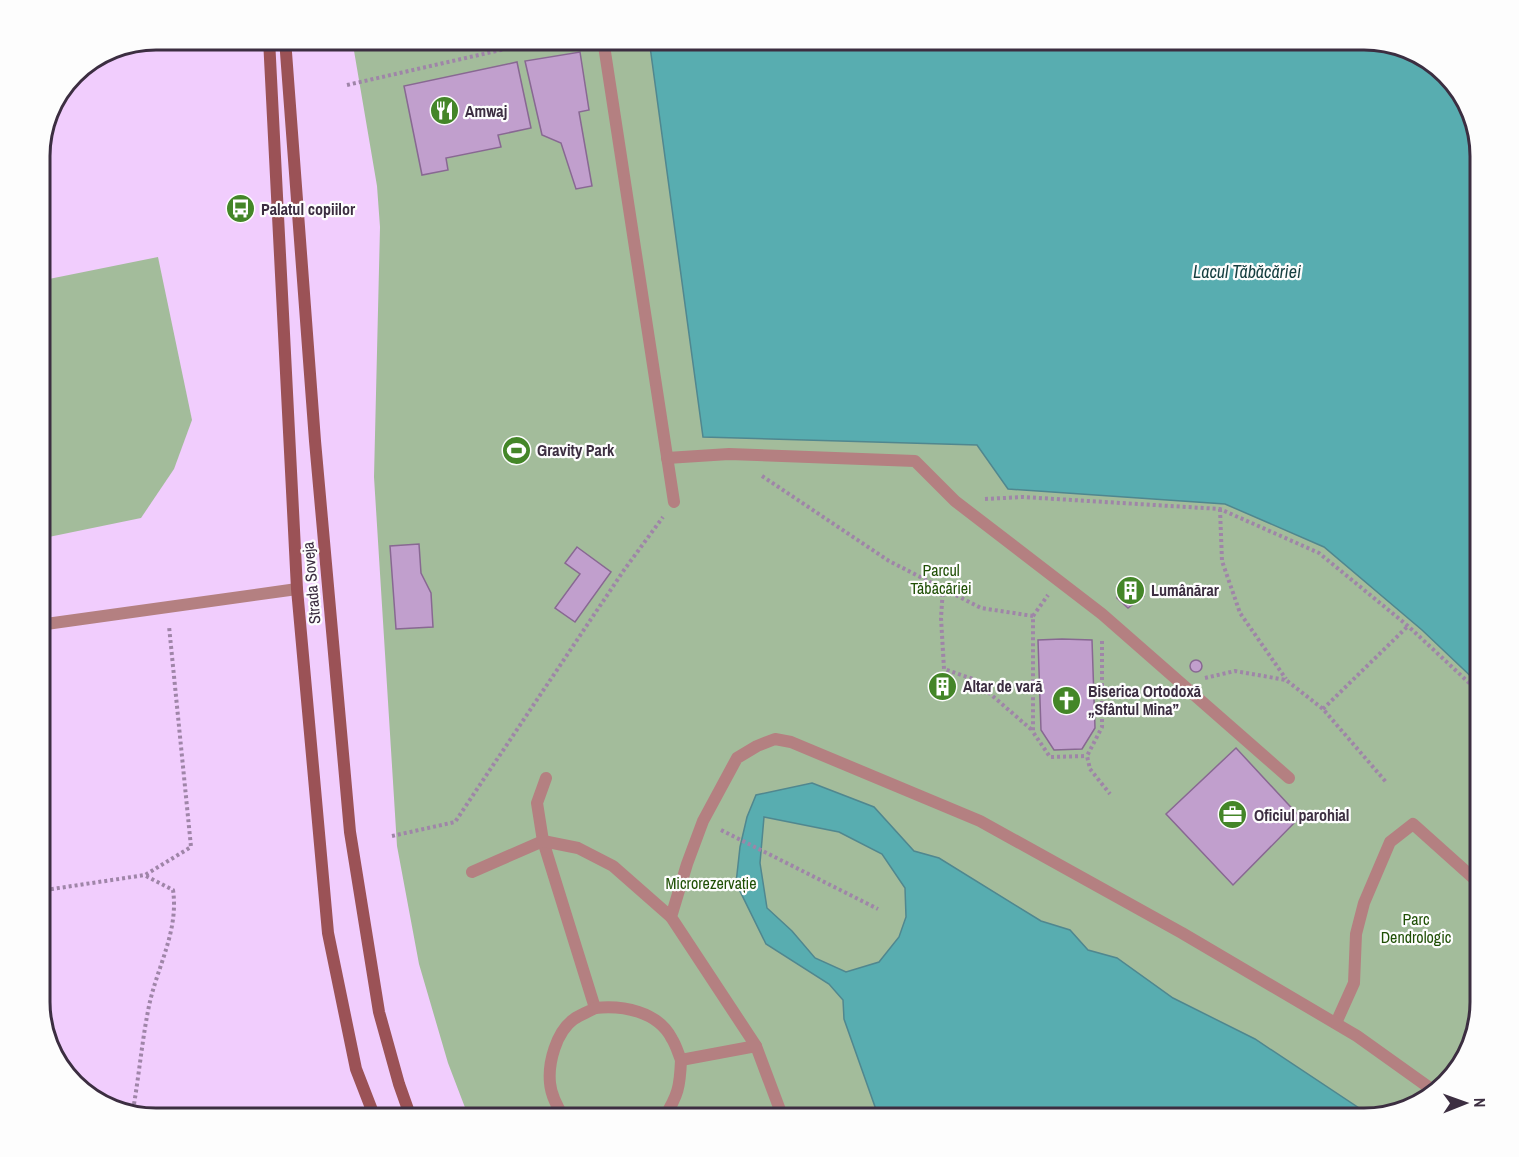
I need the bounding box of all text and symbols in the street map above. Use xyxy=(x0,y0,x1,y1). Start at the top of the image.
restaurant icon: Amwaj xyxy=(428,95,460,127)
place label: Amwaj xyxy=(465,100,507,122)
bus stop icon: Palatul copiilor xyxy=(224,193,256,225)
place label: Palatul copiilor xyxy=(261,198,356,220)
water label: Lacul Tăbăcăriei xyxy=(1193,259,1301,284)
sports icon: Gravity Park xyxy=(500,434,532,466)
place label: Gravity Park xyxy=(537,439,615,461)
street label: Strada Soveja xyxy=(296,540,326,625)
park label: Parcul Tăbăcăriei xyxy=(910,559,972,599)
building icon: Lumânărar xyxy=(1114,574,1146,606)
place label: Lumânărar xyxy=(1151,579,1220,601)
building icon: Altar de vară xyxy=(926,670,958,702)
place label: Altar de vară xyxy=(963,675,1043,697)
place label: Biserica Ortodoxă „Sfântul Mina” xyxy=(1088,680,1202,720)
church icon: Biserica Ortodoxă „Sfântul Mina” xyxy=(1051,684,1083,716)
office icon: Oficiul parohial xyxy=(1217,799,1249,831)
place label: Oficiul parohial xyxy=(1254,804,1350,826)
park label: Microrezervație xyxy=(665,872,757,894)
park label: Parc Dendrologic xyxy=(1381,908,1452,948)
north arrow xyxy=(1435,1073,1495,1133)
text: N xyxy=(1469,1098,1491,1108)

